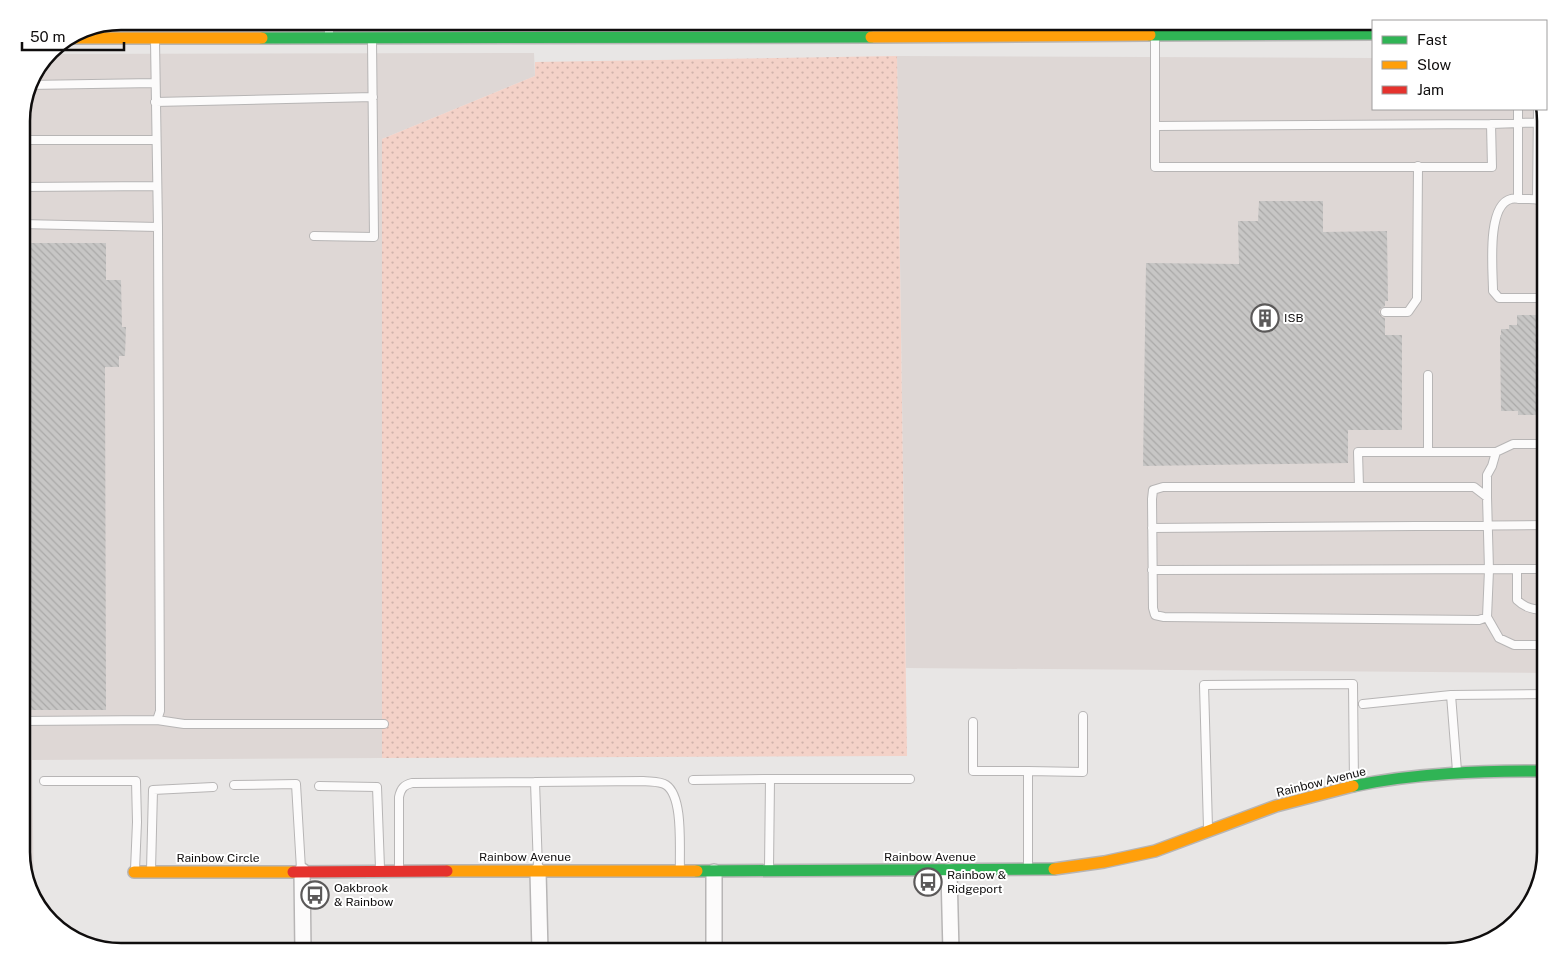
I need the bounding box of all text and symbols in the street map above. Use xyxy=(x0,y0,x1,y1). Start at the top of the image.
scale bar xyxy=(22,20,125,52)
legend xyxy=(1372,20,1547,110)
text: 50 m xyxy=(30,28,65,45)
text: Fast xyxy=(1417,31,1447,48)
text: Slow xyxy=(1417,56,1452,73)
text: Jam xyxy=(1417,81,1444,98)
building icon: ISB xyxy=(1250,303,1280,333)
place label: ISB xyxy=(1284,311,1303,325)
street label: Rainbow Avenue xyxy=(1275,764,1367,800)
street label: Rainbow Avenue xyxy=(479,850,571,864)
street label: Rainbow Avenue xyxy=(884,850,976,864)
street label: Rainbow Circle xyxy=(176,851,260,865)
bus stop icon: Rainbow & Ridgeport xyxy=(913,867,943,897)
place label: Rainbow & Ridgeport xyxy=(947,868,1006,896)
bus stop icon: Oakbrook & Rainbow xyxy=(300,880,330,910)
place label: Oakbrook & Rainbow xyxy=(334,881,394,909)

